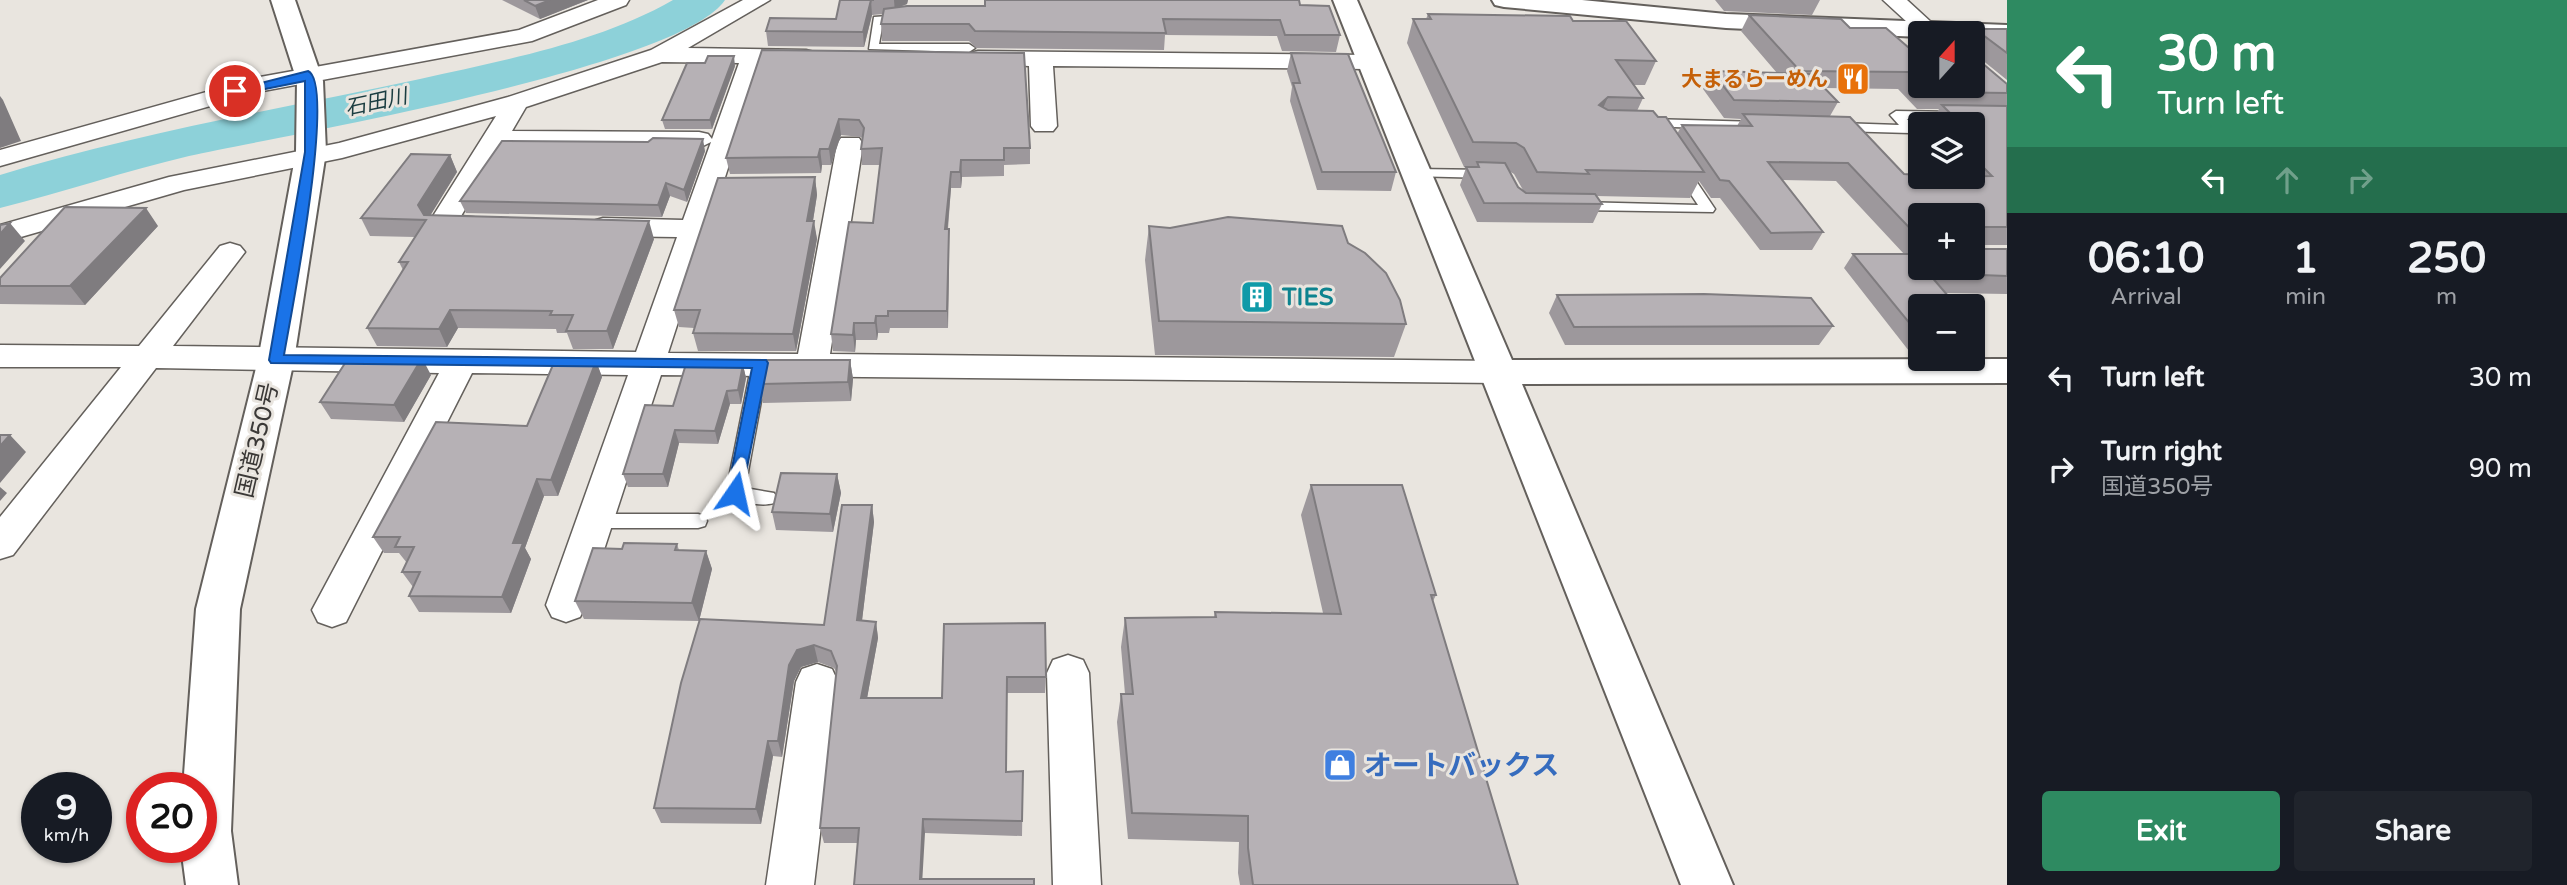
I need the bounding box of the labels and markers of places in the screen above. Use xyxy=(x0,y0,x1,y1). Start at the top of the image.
restaurant icon: 大まるらーめん xyxy=(1834,60,1872,98)
pin xyxy=(205,61,265,121)
place label: 大まるらーめん xyxy=(1681,67,1828,92)
building icon: TIES xyxy=(1238,278,1276,316)
place label: TIES xyxy=(1281,283,1334,312)
shop icon: オートバックス xyxy=(1321,746,1359,784)
place label: オートバックス xyxy=(1364,749,1559,783)

